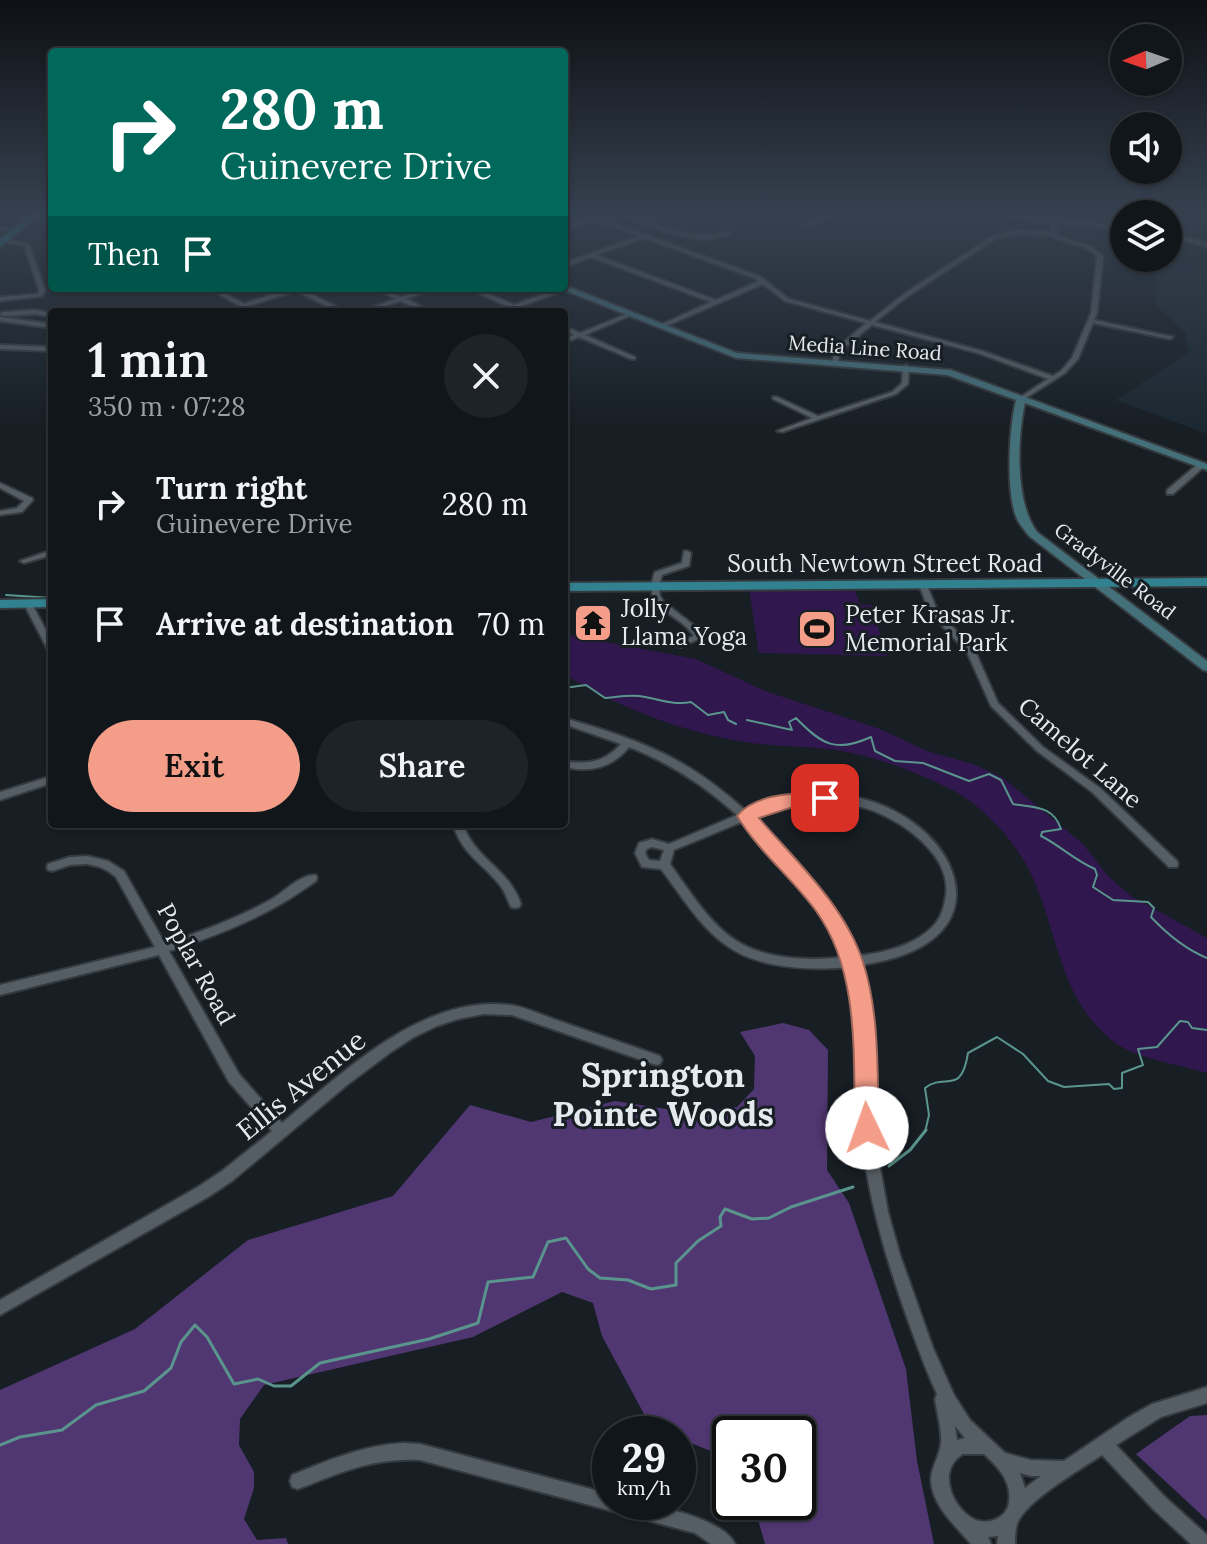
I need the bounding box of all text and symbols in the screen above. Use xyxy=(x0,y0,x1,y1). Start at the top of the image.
north arrow xyxy=(1110,24,1182,96)
map controls xyxy=(1110,24,1182,272)
text: 280 m xyxy=(220,73,384,144)
icon: right xyxy=(88,80,192,184)
button: sound xyxy=(1110,112,1182,184)
text: Guinevere Drive xyxy=(220,143,492,189)
button: layers xyxy=(1110,200,1182,272)
icon: arrive xyxy=(176,232,220,276)
text: Then xyxy=(88,235,160,273)
text: 1 min xyxy=(88,329,208,390)
street label: Media Line Road xyxy=(787,330,943,365)
button: close xyxy=(444,334,528,418)
text: 350 m · 07:28 xyxy=(88,390,246,423)
text: Turn right xyxy=(156,469,307,507)
icon: right xyxy=(88,482,132,526)
text: 280 m xyxy=(442,485,528,523)
text: Guinevere Drive xyxy=(156,507,352,540)
street label: Gradyville Road xyxy=(1050,517,1181,624)
street label: South Newtown Street Road xyxy=(727,548,1043,579)
place label: Jolly Llama Yoga xyxy=(620,593,747,652)
place label: Peter Krasas Jr. Memorial Park xyxy=(845,599,1015,658)
icon: arrive xyxy=(88,602,132,646)
temple icon: Jolly Llama Yoga xyxy=(572,602,614,644)
text: Arrive at destination xyxy=(156,605,454,643)
text: 70 m xyxy=(478,605,545,643)
sports icon: Peter Krasas Jr. Memorial Park xyxy=(796,608,838,650)
street label: Camelot Lane xyxy=(1012,690,1149,815)
button: Exit xyxy=(88,720,300,812)
button: Share xyxy=(316,720,528,812)
pin xyxy=(791,764,859,832)
icon: arrive xyxy=(803,776,847,820)
street label: Poplar Road xyxy=(150,898,242,1030)
street label: Ellis Avenue xyxy=(229,1022,373,1148)
district label: Springton Pointe Woods xyxy=(552,1053,774,1135)
position arrow xyxy=(825,1086,909,1170)
speed limit sign: 30 xyxy=(712,1416,816,1520)
text: 29 xyxy=(622,1432,666,1483)
text: km/h xyxy=(617,1475,671,1500)

